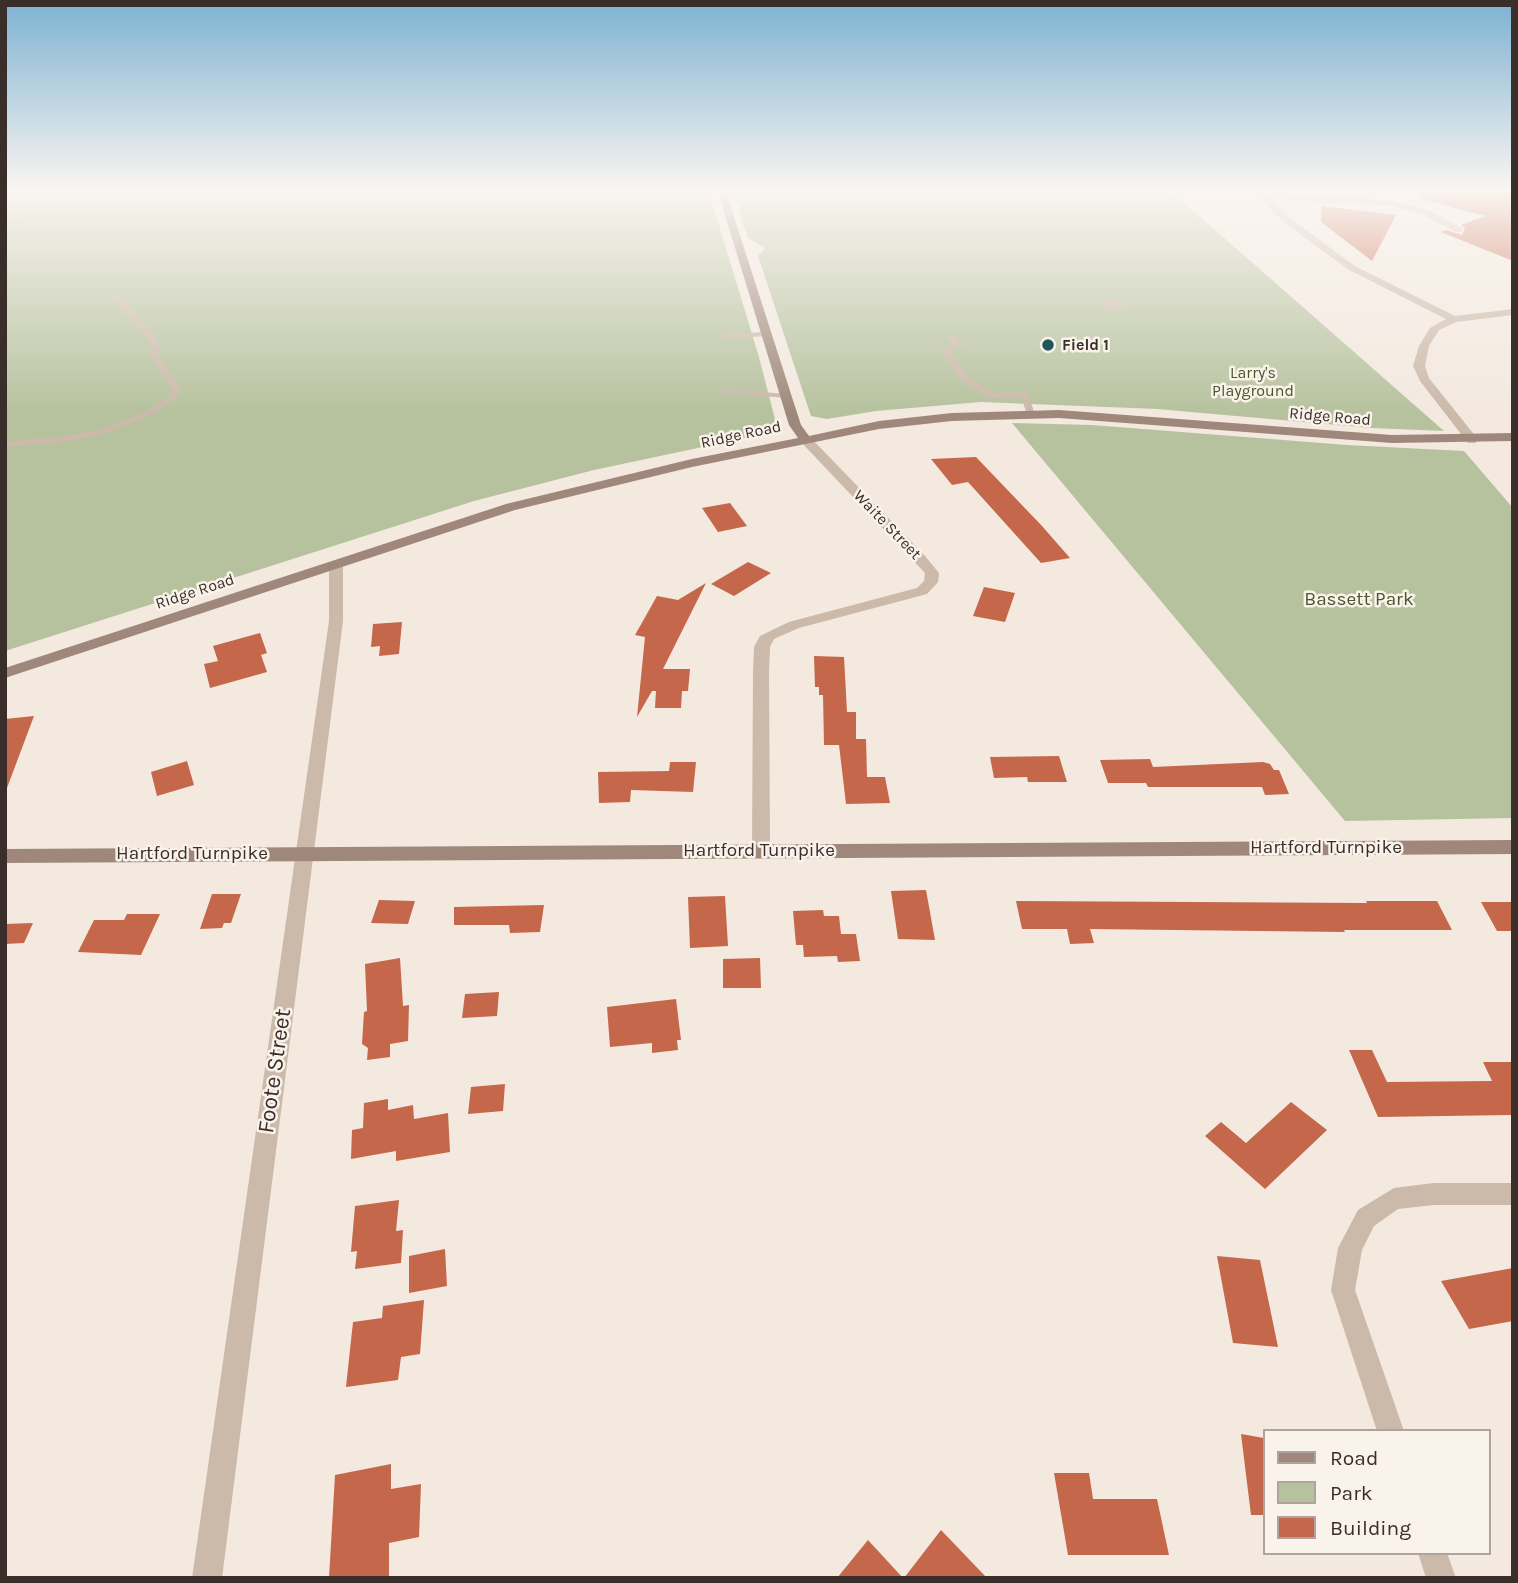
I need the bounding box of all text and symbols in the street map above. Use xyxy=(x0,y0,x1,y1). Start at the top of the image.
place label: Field 1 xyxy=(1062,335,1109,355)
marker: Field 1 xyxy=(1040,337,1056,353)
park label: Larry's Playground xyxy=(1212,363,1294,401)
street label: Ridge Road xyxy=(1288,404,1372,430)
street label: Ridge Road xyxy=(699,417,783,453)
street label: Waite Street xyxy=(849,486,925,564)
street label: Ridge Road xyxy=(153,570,237,614)
park label: Bassett Park xyxy=(1304,589,1414,611)
street label: Hartford Turnpike xyxy=(1250,837,1402,859)
street label: Hartford Turnpike xyxy=(683,840,835,862)
street label: Hartford Turnpike xyxy=(116,843,268,865)
street label: Foote Street xyxy=(253,1007,297,1135)
legend xyxy=(1262,1429,1490,1555)
text: Road xyxy=(1330,1446,1378,1470)
text: Park xyxy=(1330,1481,1373,1505)
text: Building xyxy=(1330,1516,1411,1540)

